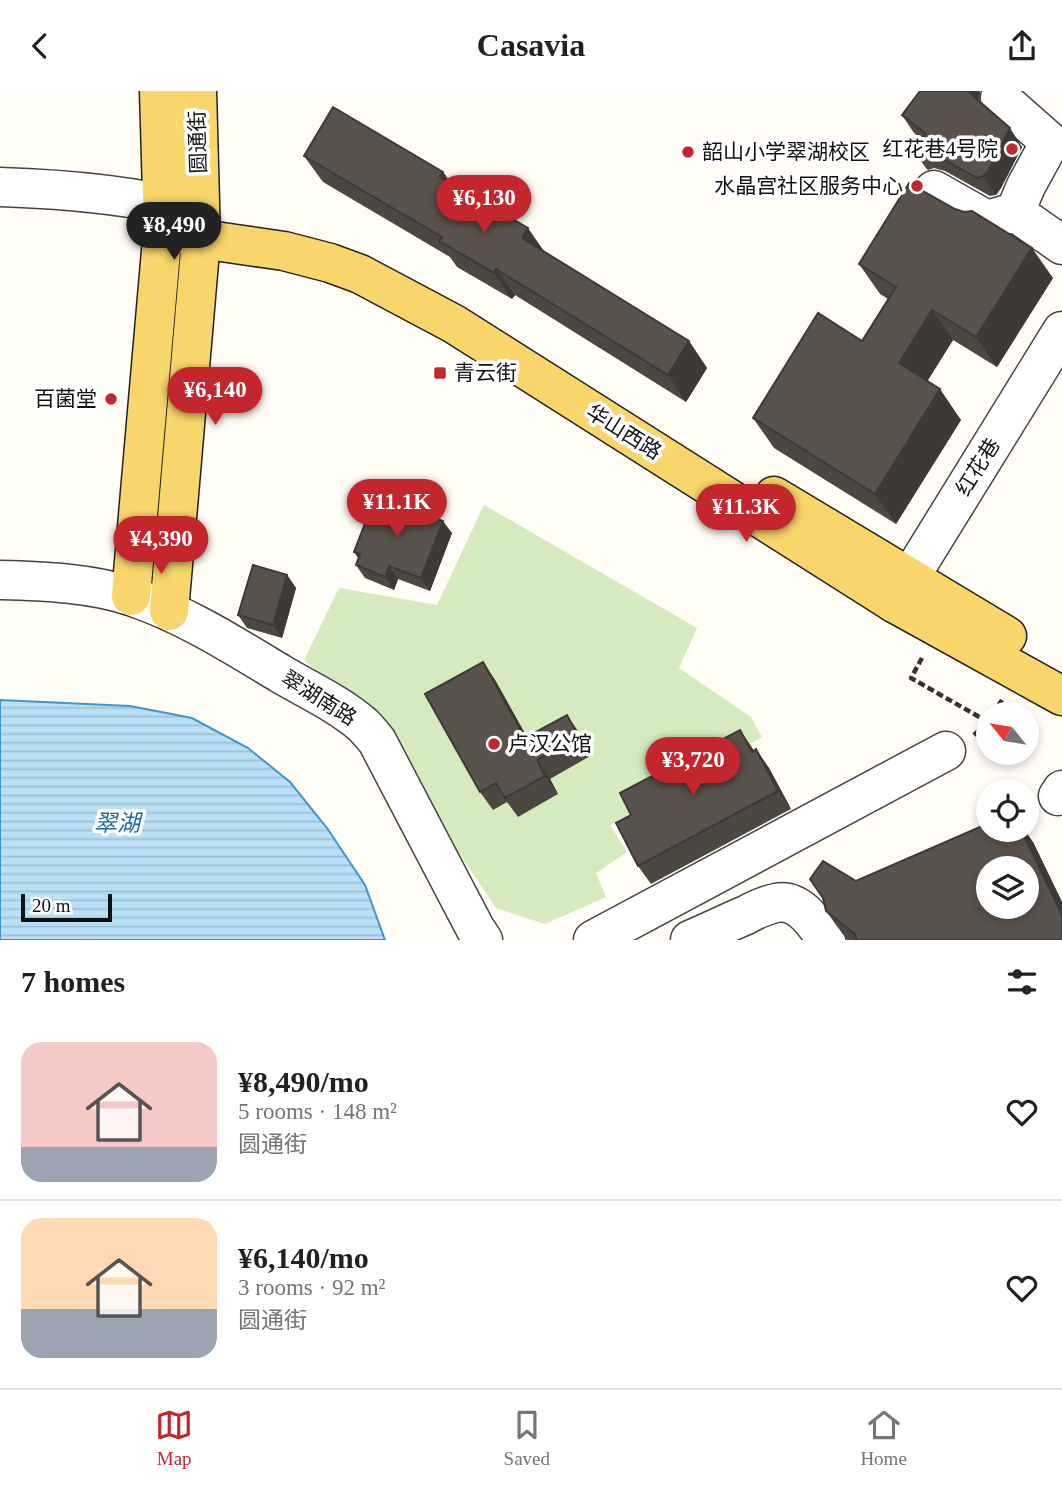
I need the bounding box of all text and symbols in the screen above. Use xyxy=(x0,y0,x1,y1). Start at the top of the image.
icon: back xyxy=(21,27,59,65)
text: Casavia xyxy=(477,27,585,63)
icon: share xyxy=(1003,27,1041,65)
street label: 圆通街 xyxy=(185,110,211,174)
place label: 红花巷4号院 xyxy=(883,137,998,161)
place label: 韶山小学翠湖校区 xyxy=(702,140,870,164)
marker: 红花巷4号院 xyxy=(1004,141,1020,157)
marker: 韶山小学翠湖校区 xyxy=(680,144,696,160)
place label: 水晶宫社区服务中心 xyxy=(714,174,903,198)
pin: ¥6,130 xyxy=(427,176,541,235)
marker: 水晶宫社区服务中心 xyxy=(909,178,925,194)
text: ¥6,130 xyxy=(452,185,516,210)
pin: ¥8,490 xyxy=(117,202,231,262)
text: ¥8,490 xyxy=(142,212,206,237)
place label: 青云街 xyxy=(454,361,517,385)
marker: 青云街 xyxy=(432,365,448,381)
pin: ¥6,140 xyxy=(158,367,272,427)
text: ¥6,140 xyxy=(183,377,247,402)
place label: 百菌堂 xyxy=(34,387,97,411)
marker: 百菌堂 xyxy=(103,391,119,407)
street label: 华山西路 xyxy=(582,400,666,464)
street label: 红花巷 xyxy=(951,434,1005,500)
pin: ¥11.1K xyxy=(340,479,454,539)
pin: ¥11.3K xyxy=(689,484,803,544)
text: ¥11.1K xyxy=(363,489,431,514)
text: ¥11.3K xyxy=(712,494,780,519)
pin: ¥4,390 xyxy=(104,517,218,576)
text: ¥4,390 xyxy=(129,526,193,551)
street label: 翠湖南路 xyxy=(277,666,361,730)
north arrow xyxy=(976,702,1040,765)
map controls xyxy=(976,702,1039,919)
place label: 卢汉公馆 xyxy=(508,732,592,756)
marker: 卢汉公馆 xyxy=(486,736,502,752)
pin: ¥3,720 xyxy=(636,737,750,797)
text: ¥3,720 xyxy=(661,747,725,772)
button: locate xyxy=(976,779,1039,842)
water label: 翠湖 xyxy=(94,811,143,836)
button: layers xyxy=(976,856,1039,919)
scale bar xyxy=(21,891,112,923)
text: 20 m xyxy=(32,895,71,916)
icon: filters xyxy=(1003,963,1041,1001)
text: 7 homes xyxy=(21,965,125,998)
text: ¥8,490/mo xyxy=(238,1065,369,1098)
icon: home xyxy=(77,1070,161,1154)
icon: heart xyxy=(1003,1093,1041,1131)
text: 5 rooms · 148 m² xyxy=(238,1099,397,1124)
text: 圆通街 xyxy=(238,1132,307,1157)
text: ¥6,140/mo xyxy=(238,1241,369,1274)
icon: home xyxy=(77,1246,161,1330)
icon: heart xyxy=(1003,1269,1041,1307)
text: 3 rooms · 92 m² xyxy=(238,1275,385,1300)
text: 圆通街 xyxy=(238,1308,307,1333)
tab: Map xyxy=(155,1406,193,1470)
tab: Saved xyxy=(504,1406,550,1470)
tab: Home xyxy=(860,1406,907,1470)

